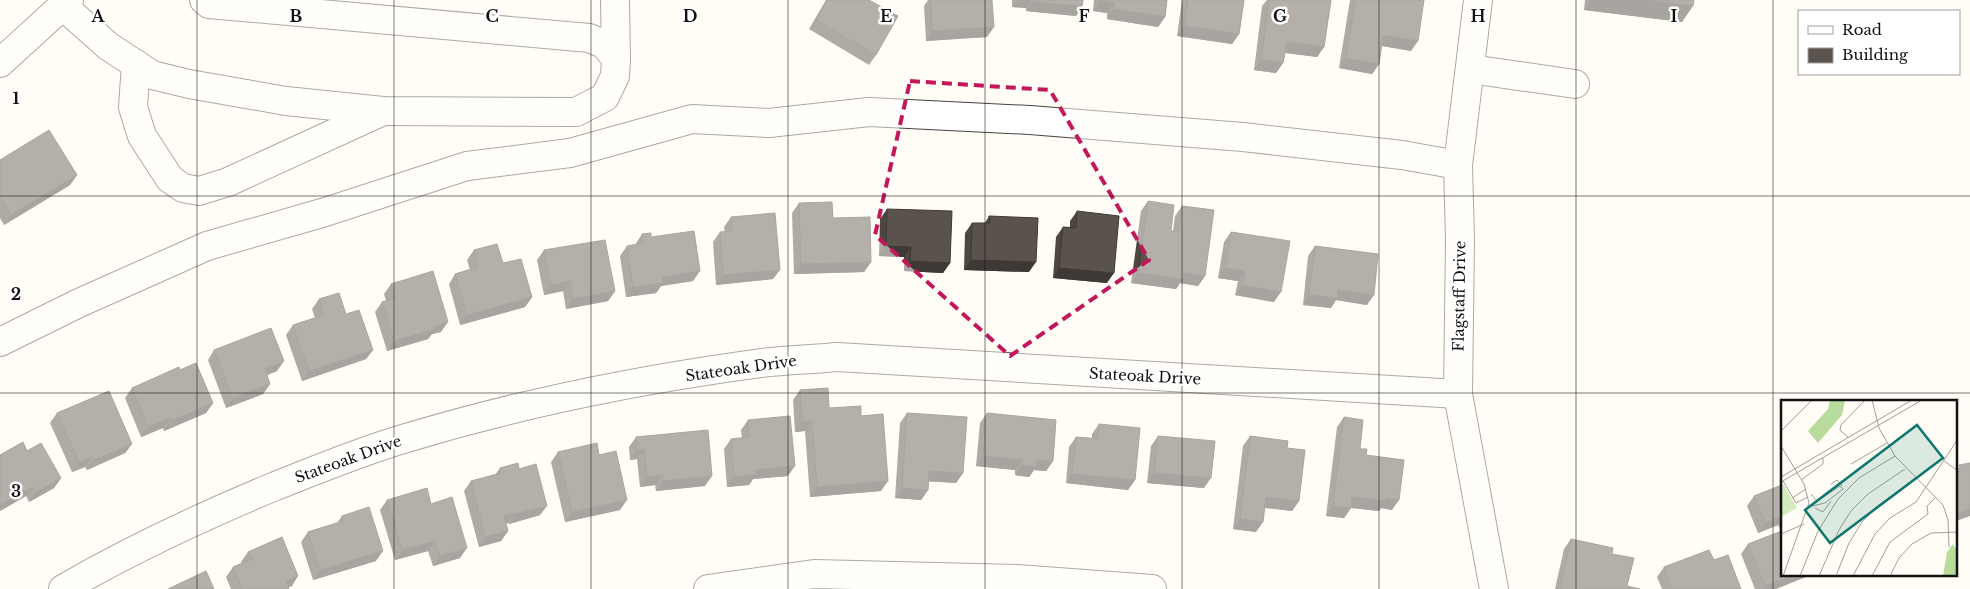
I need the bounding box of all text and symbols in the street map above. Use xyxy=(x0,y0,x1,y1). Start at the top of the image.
text: A xyxy=(91,6,106,26)
text: B xyxy=(290,6,303,26)
text: C xyxy=(485,6,499,26)
text: D xyxy=(683,6,697,26)
text: E xyxy=(880,6,892,26)
text: F xyxy=(1078,6,1090,26)
text: G xyxy=(1273,6,1287,26)
text: H xyxy=(1470,6,1486,26)
text: I xyxy=(1671,6,1678,26)
legend xyxy=(1798,10,1960,75)
text: Road xyxy=(1842,20,1882,39)
text: Building xyxy=(1842,45,1909,64)
text: 1 xyxy=(13,88,20,108)
street label: Flagstaff Drive xyxy=(1449,240,1469,352)
text: 2 xyxy=(11,284,21,304)
street label: Stateoak Drive xyxy=(684,351,798,385)
street label: Stateoak Drive xyxy=(1088,364,1202,388)
inset map xyxy=(1781,400,1958,576)
street label: Stateoak Drive xyxy=(292,431,404,487)
text: 3 xyxy=(11,481,21,501)

